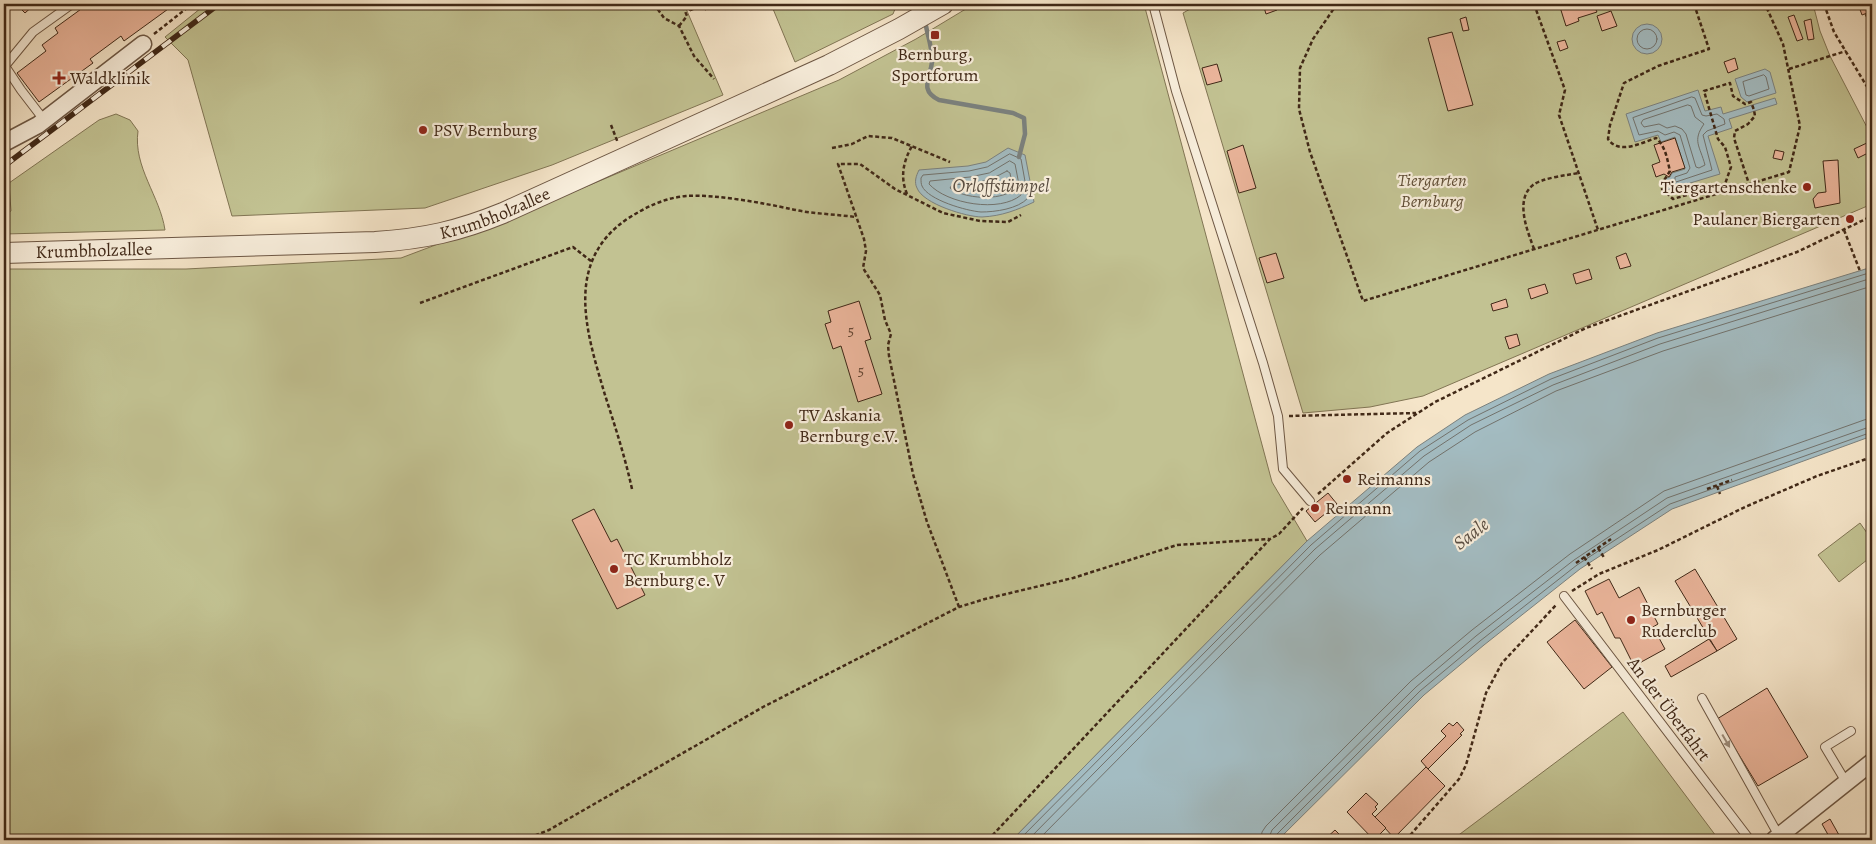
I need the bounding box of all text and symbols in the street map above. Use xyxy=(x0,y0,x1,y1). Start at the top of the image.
marker: Bernburg, Sportforum xyxy=(929,29,941,41)
place label: Bernburg, Sportforum xyxy=(891,42,979,87)
place label: Waldklinik xyxy=(69,66,150,90)
marker: Waldklinik xyxy=(52,71,66,85)
place label: PSV Bernburg xyxy=(433,118,537,142)
marker: PSV Bernburg xyxy=(417,124,429,136)
park label: Tiergarten Bernburg xyxy=(1397,168,1467,213)
water label: Orloffstümpel xyxy=(953,173,1050,199)
place label: Tiergartenschenke xyxy=(1661,175,1797,199)
street label: Krumbholzallee xyxy=(437,181,554,245)
marker: Tiergartenschenke xyxy=(1801,181,1813,193)
place label: Paulaner Biergarten xyxy=(1693,207,1840,231)
marker: Paulaner Biergarten xyxy=(1844,213,1856,225)
street label: Krumbholzallee xyxy=(35,237,153,264)
house number: 5 xyxy=(848,321,854,341)
house number: 5 xyxy=(858,361,864,381)
place label: TV Askania Bernburg e.V. xyxy=(799,403,899,448)
marker: TV Askania Bernburg e.V. xyxy=(783,419,795,431)
place label: Reimanns xyxy=(1357,467,1431,491)
marker: Reimanns xyxy=(1341,473,1353,485)
place label: Reimann xyxy=(1325,496,1392,520)
marker: Reimann xyxy=(1309,502,1321,514)
water label: Saale xyxy=(1448,512,1494,556)
place label: TC Krumbholz Bernburg e. V xyxy=(624,547,732,592)
marker: TC Krumbholz Bernburg e. V xyxy=(608,563,620,575)
place label: Bernburger Ruderclub xyxy=(1641,598,1726,643)
marker: Bernburger Ruderclub xyxy=(1625,614,1637,626)
street label: An der Überfahrt xyxy=(1621,651,1716,766)
one-way arrow xyxy=(1722,734,1731,747)

